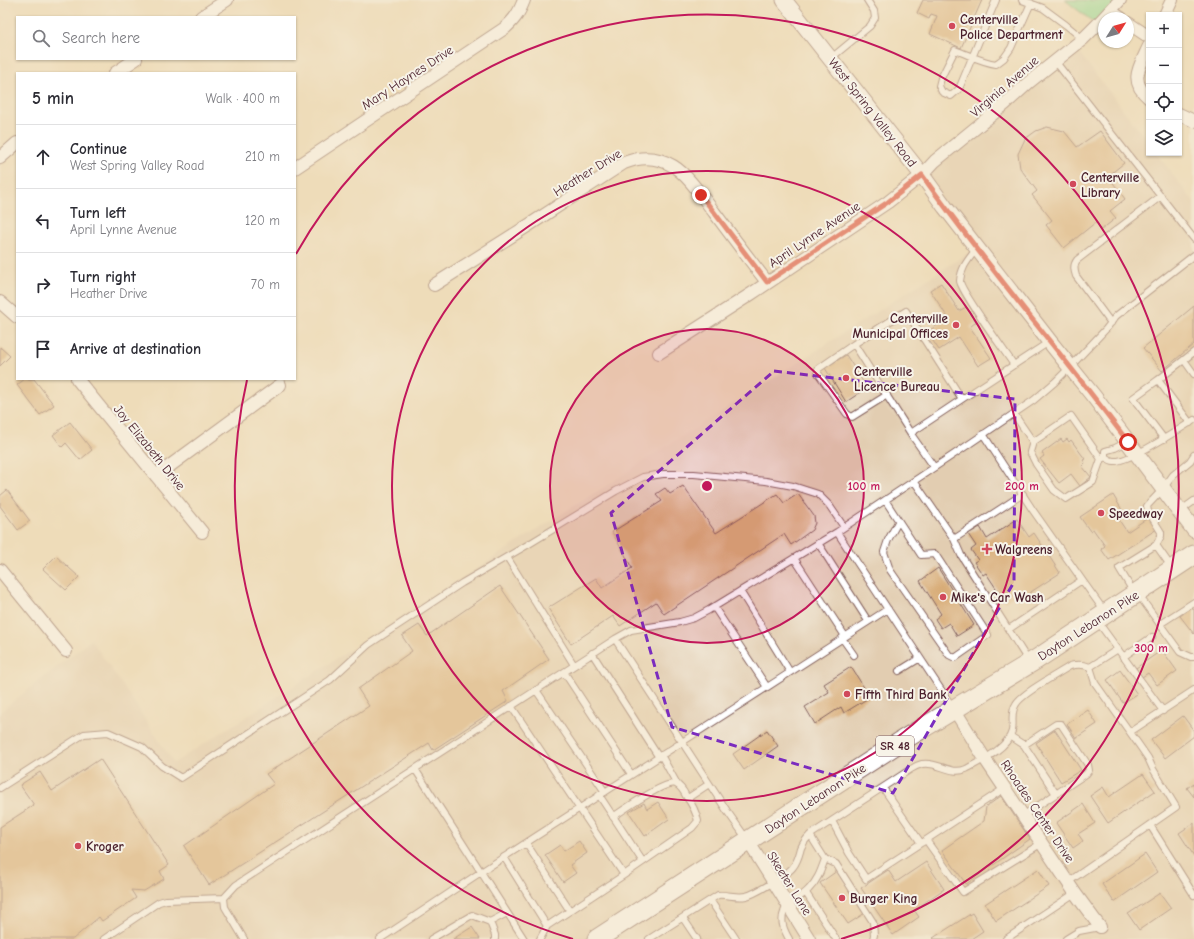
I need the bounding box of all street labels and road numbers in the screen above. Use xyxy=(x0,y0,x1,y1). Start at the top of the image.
street label: Mary Haynes Drive xyxy=(359,42,456,113)
street label: Virginia Avenue xyxy=(967,52,1042,120)
street label: West Spring Valley Road xyxy=(825,55,920,170)
street label: Heather Drive xyxy=(551,145,624,199)
street label: April Lynne Avenue xyxy=(766,198,863,271)
street label: Joy Elizabeth Drive xyxy=(111,402,189,493)
street label: Dayton Lebanon Pike xyxy=(1035,587,1142,664)
road number: SR 48 xyxy=(876,736,914,756)
street label: Rhoades Center Drive xyxy=(998,757,1078,866)
street label: Dayton Lebanon Pike xyxy=(762,760,869,837)
street label: Skeeter Lane xyxy=(764,849,815,918)

